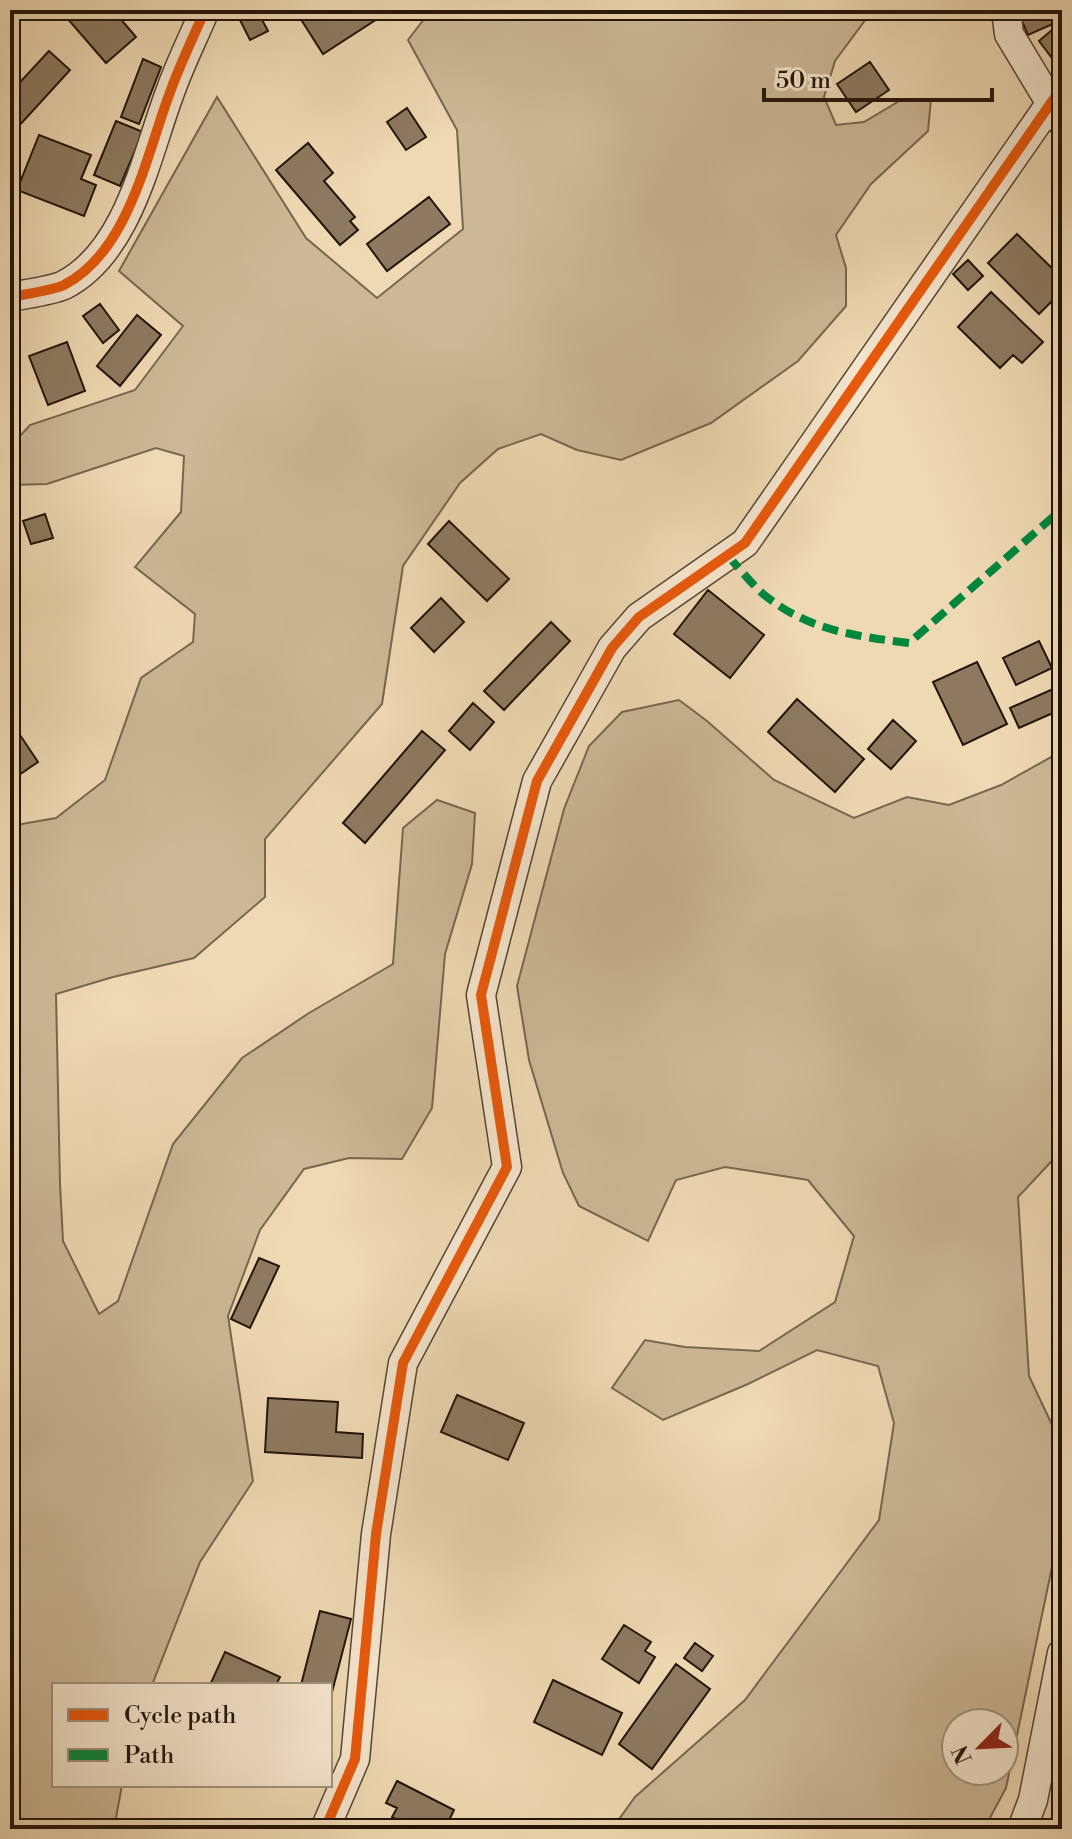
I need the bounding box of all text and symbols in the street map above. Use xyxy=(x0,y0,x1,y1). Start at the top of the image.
scale bar xyxy=(764,52,992,102)
text: 50 m xyxy=(776,66,831,96)
legend xyxy=(52,1683,332,1787)
text: Cycle path xyxy=(124,1701,236,1731)
north arrow xyxy=(940,1707,1020,1787)
text: Path xyxy=(124,1741,174,1771)
text: N xyxy=(947,1741,979,1768)

